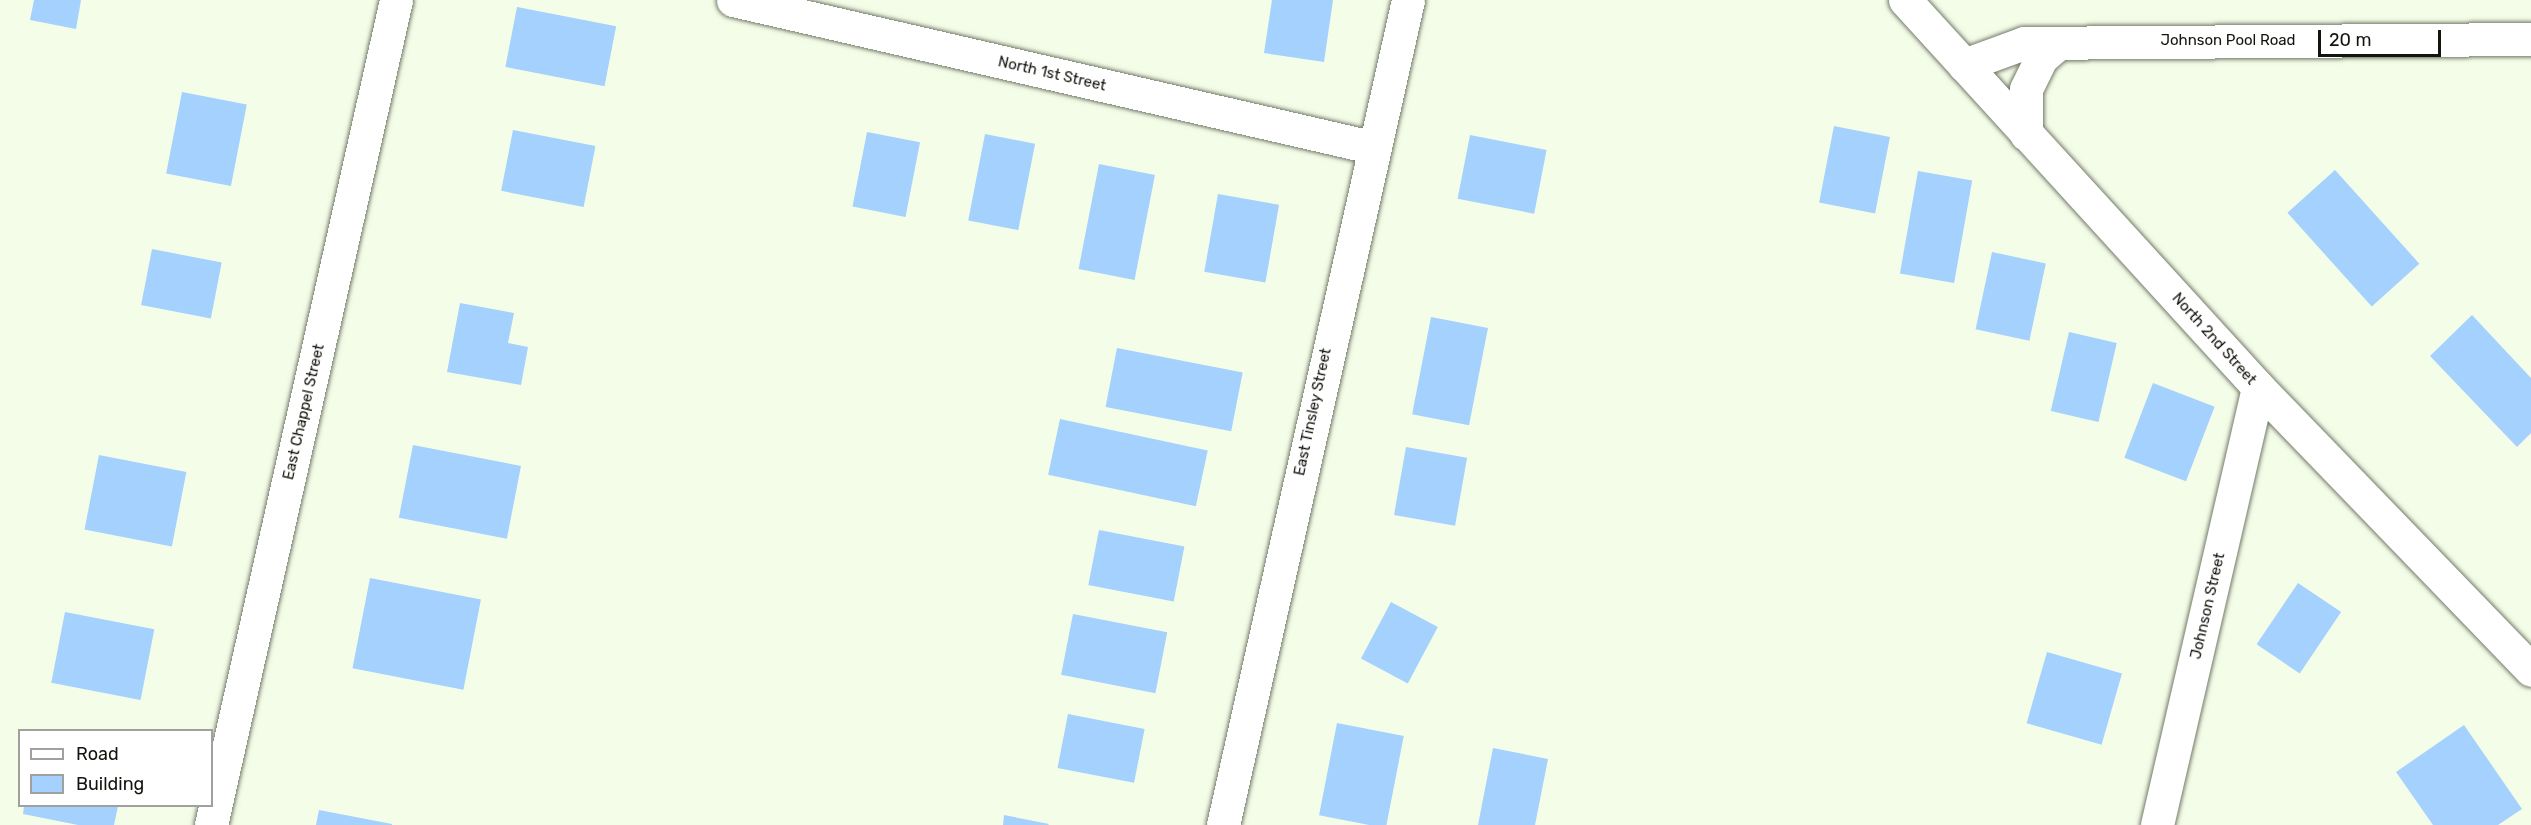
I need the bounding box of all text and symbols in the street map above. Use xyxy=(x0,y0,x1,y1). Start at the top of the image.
scale bar xyxy=(2321,18,2444,56)
text: 20 m xyxy=(2329,29,2371,51)
street label: Johnson Pool Road xyxy=(2161,32,2295,50)
street label: North 1st Street xyxy=(996,53,1108,95)
street label: North 2nd Street xyxy=(2168,289,2260,389)
street label: East Chappel Street xyxy=(280,342,328,482)
street label: East Tinsley Street xyxy=(1291,346,1335,478)
street label: Johnson Street xyxy=(2187,551,2229,661)
legend xyxy=(18,729,213,807)
text: Road xyxy=(76,743,119,765)
text: Building xyxy=(76,773,144,795)

